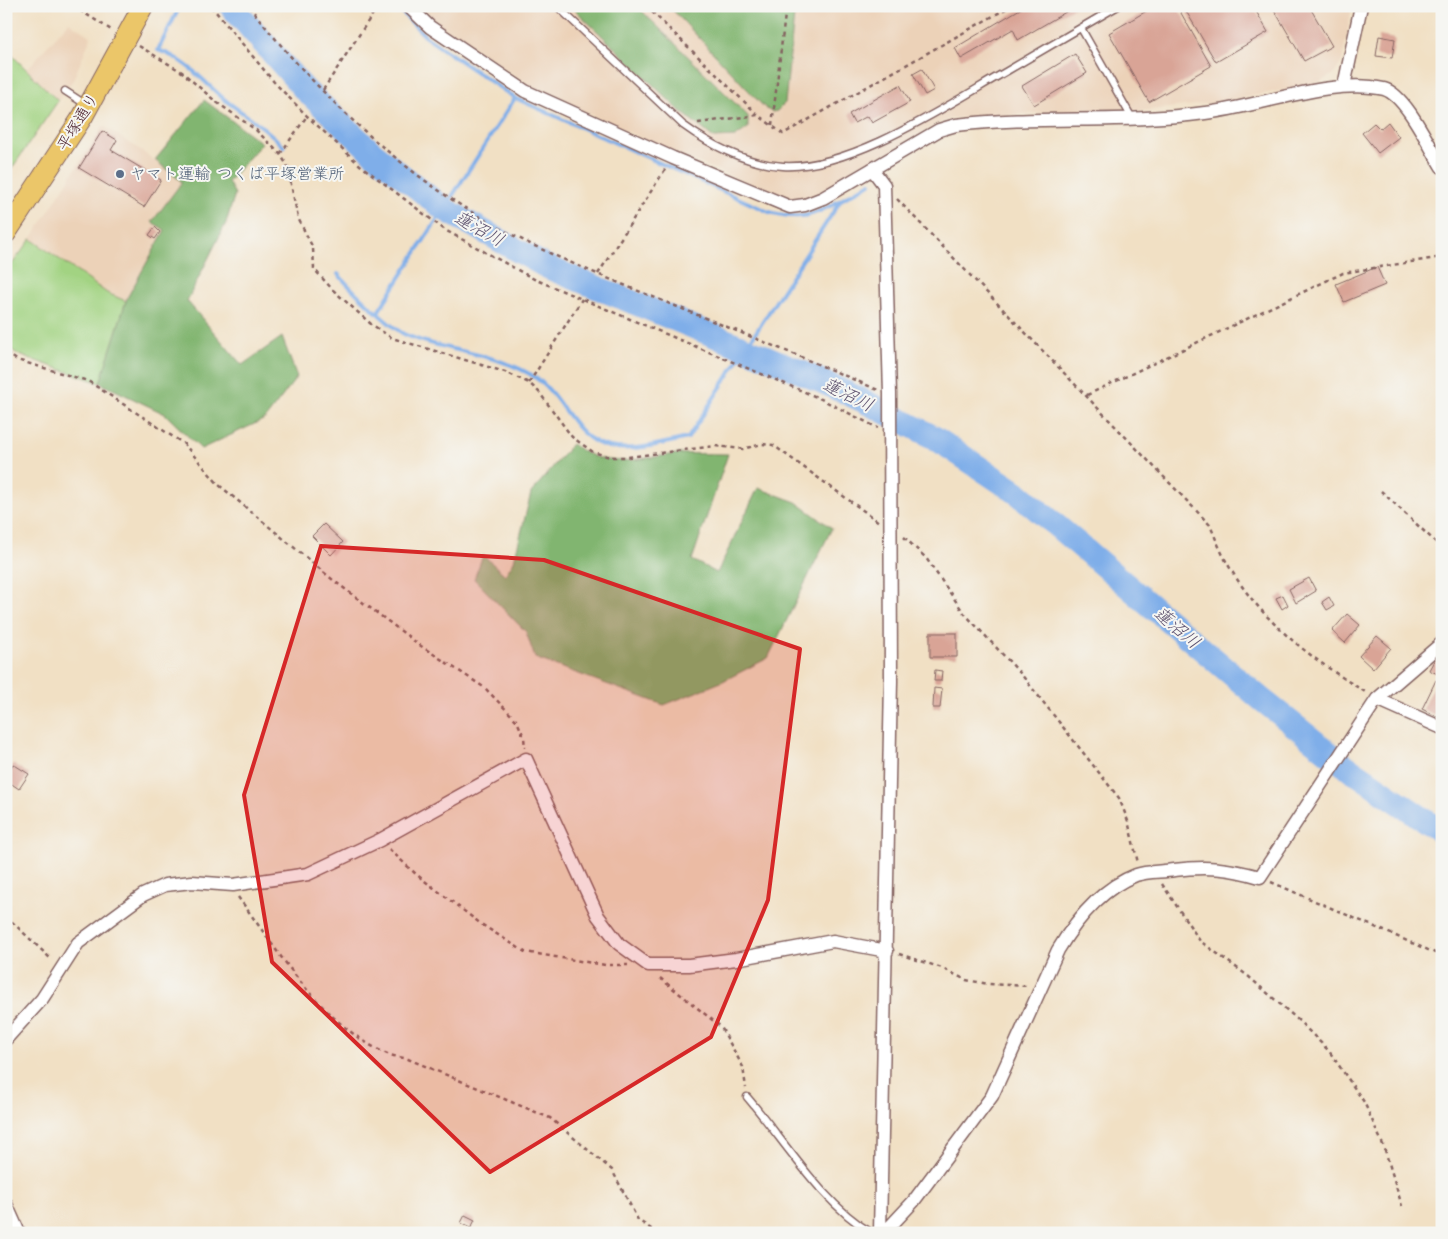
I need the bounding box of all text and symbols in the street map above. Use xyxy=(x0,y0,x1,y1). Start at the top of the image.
street label: 平塚通り xyxy=(52,89,104,155)
place label: ヤマト運輸 つくば平塚営業所 xyxy=(130,163,344,185)
marker: ヤマト運輸 つくば平塚営業所 xyxy=(114,168,126,180)
water label: 蓮沼川 xyxy=(449,205,509,253)
water label: 蓮沼川 xyxy=(818,372,878,418)
water label: 蓮沼川 xyxy=(1148,601,1206,655)

